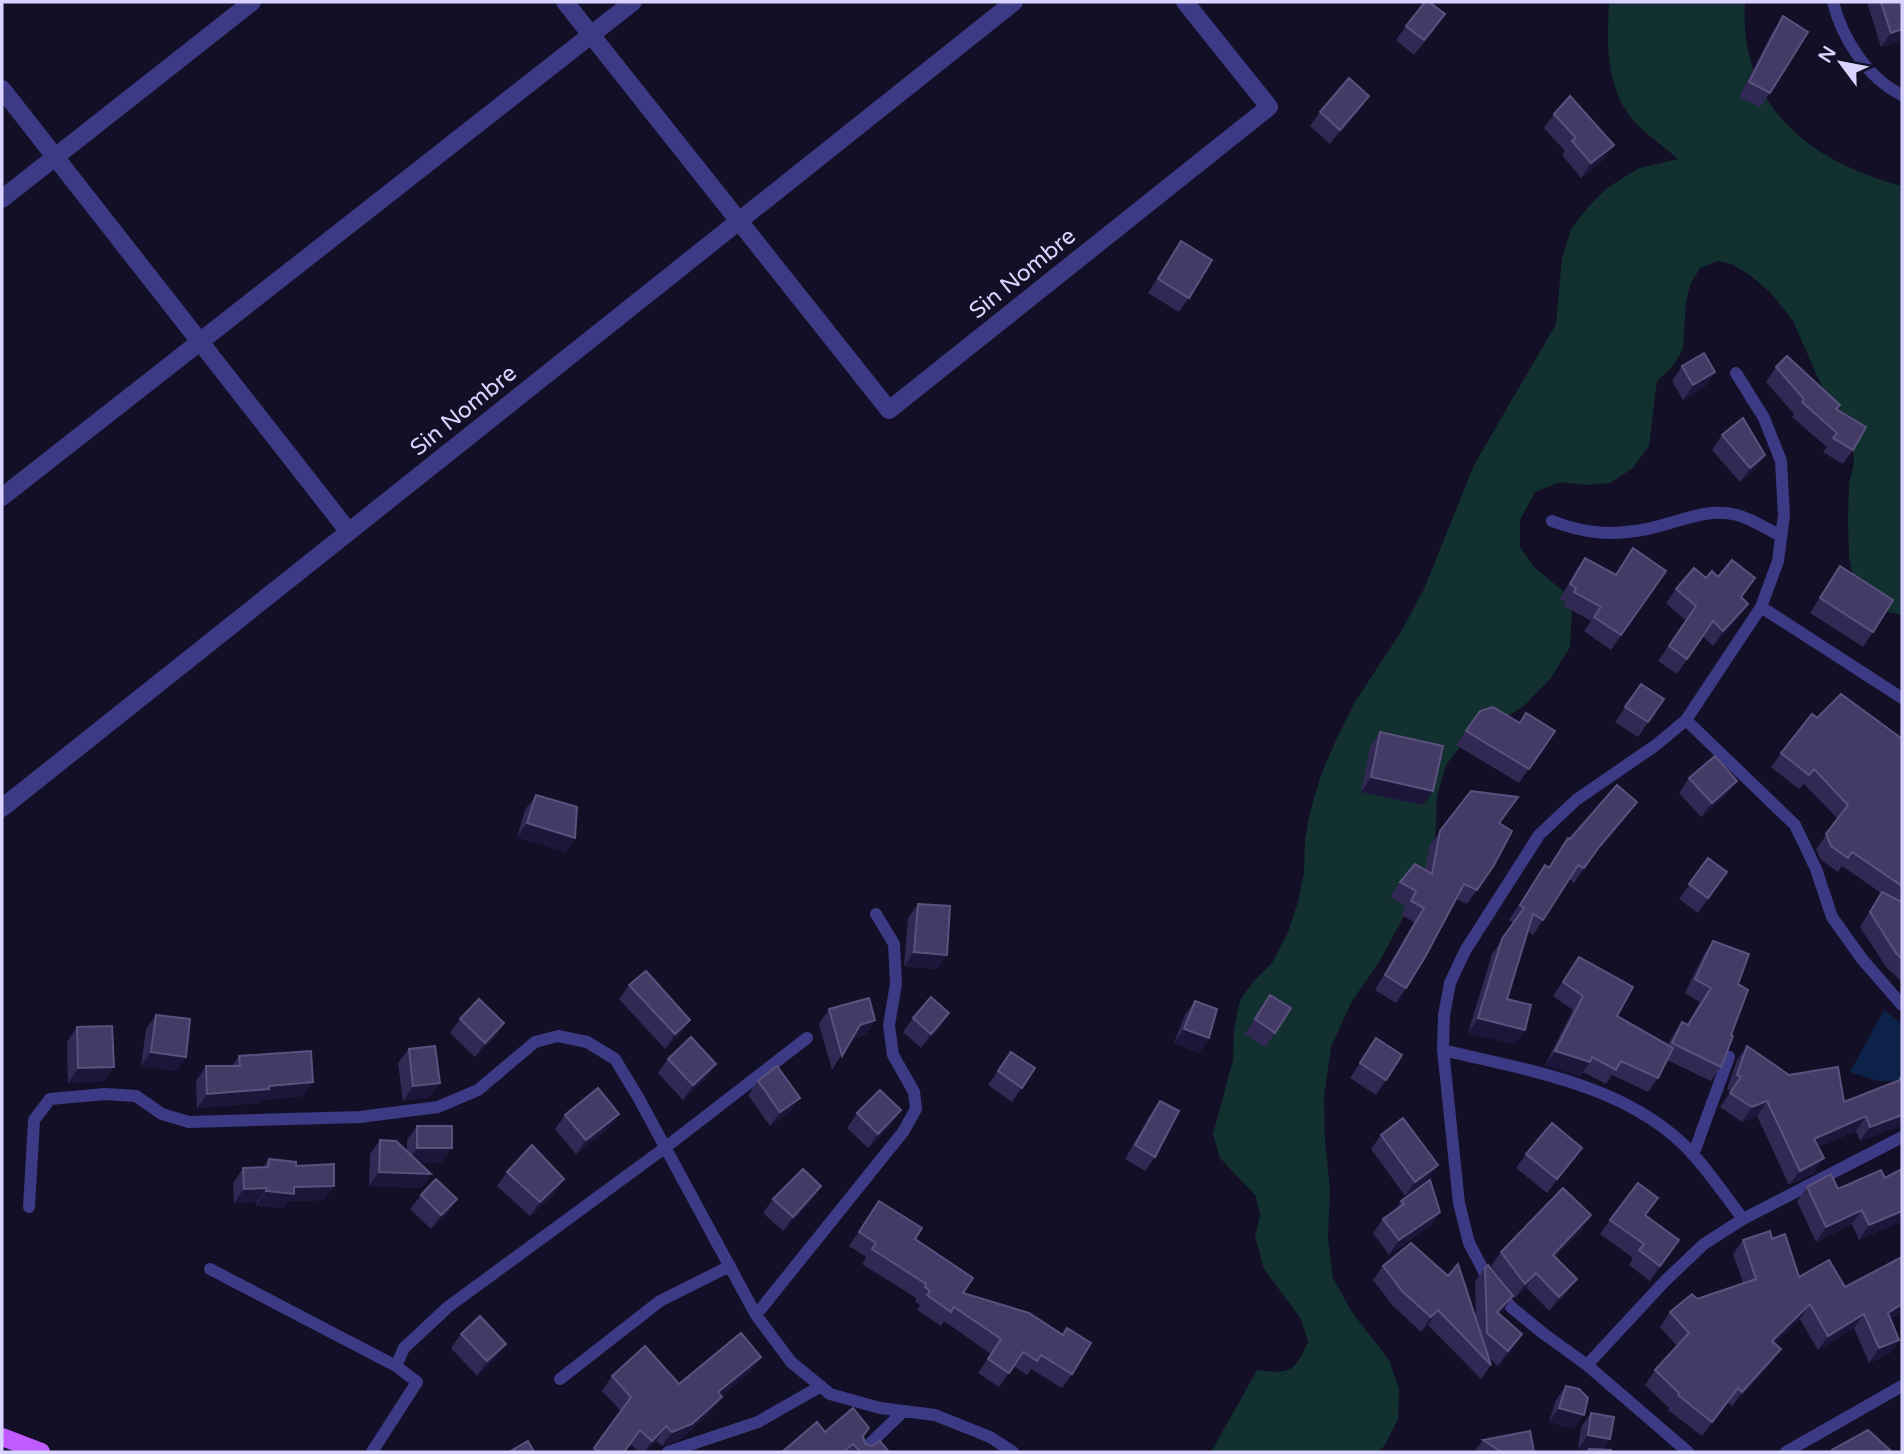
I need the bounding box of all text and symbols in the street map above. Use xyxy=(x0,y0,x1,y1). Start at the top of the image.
north arrow xyxy=(1806,28,1876,98)
text: N xyxy=(1814,42,1841,67)
street label: Sin Nombre xyxy=(964,222,1082,325)
street label: Sin Nombre xyxy=(405,359,523,462)

